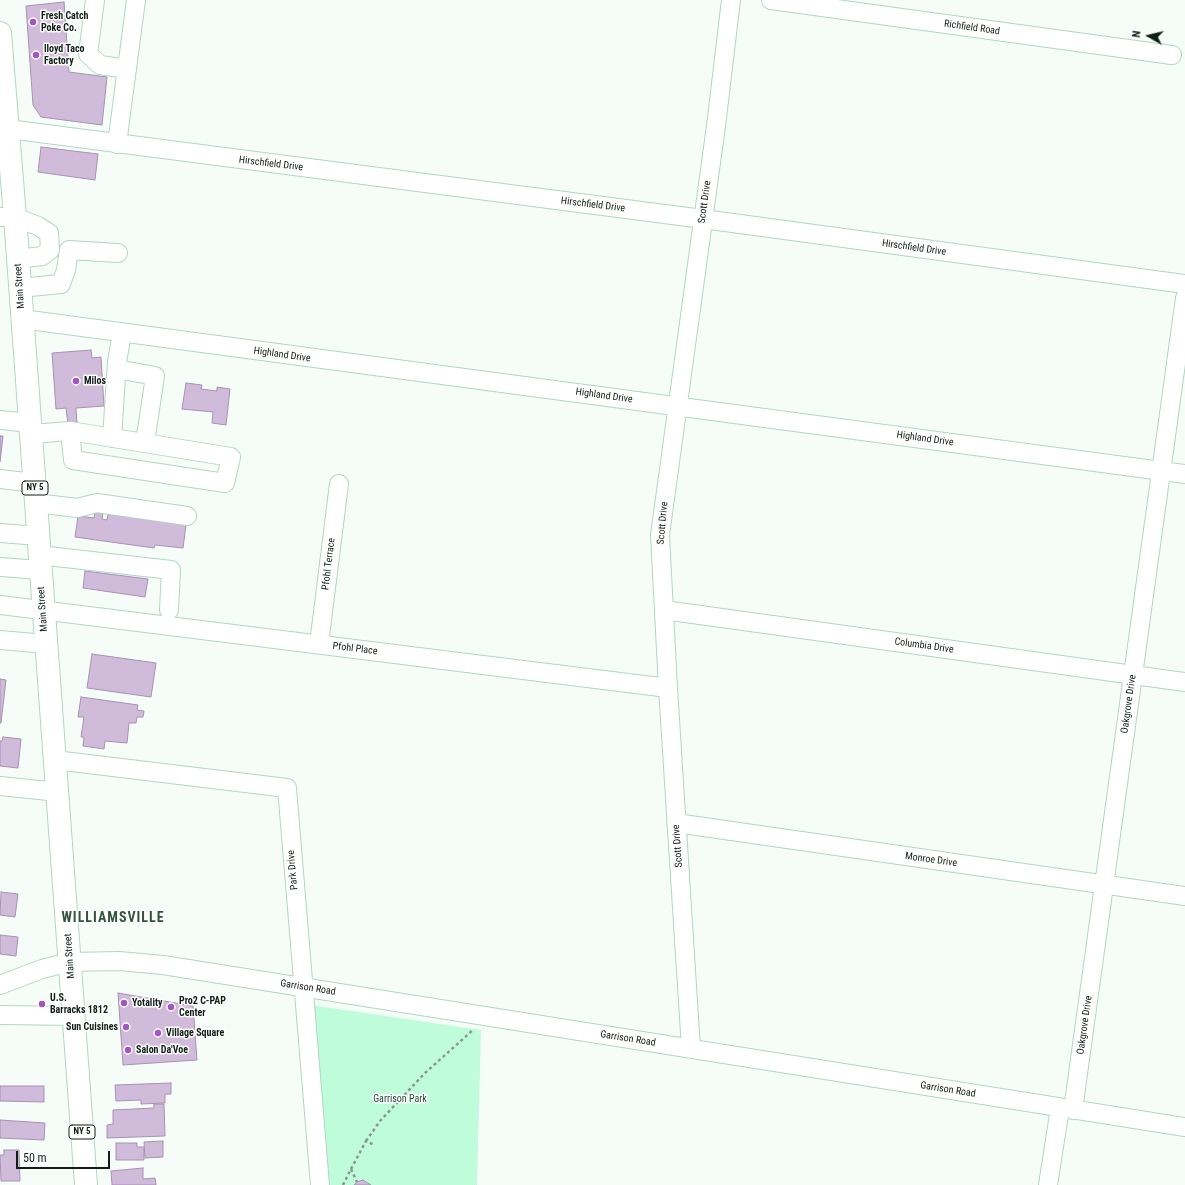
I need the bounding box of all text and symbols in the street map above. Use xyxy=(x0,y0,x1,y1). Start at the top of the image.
place label: Fresh Catch Poke Co. xyxy=(41,10,88,34)
north arrow xyxy=(1129,16,1169,56)
marker: Fresh Catch Poke Co. xyxy=(28,17,38,27)
street label: Richfield Road xyxy=(943,18,1001,38)
text: N xyxy=(1130,30,1144,39)
place label: lloyd Taco Factory xyxy=(44,43,84,66)
marker: lloyd Taco Factory xyxy=(31,50,41,60)
street label: Hirschfield Drive xyxy=(238,154,304,174)
street label: Scott Drive xyxy=(696,180,714,224)
street label: Hirschfield Drive xyxy=(560,195,626,215)
street label: Hirschfield Drive xyxy=(881,238,947,258)
street label: Main Street xyxy=(12,263,28,309)
street label: Highland Drive xyxy=(253,345,311,365)
place label: Milos xyxy=(84,375,106,387)
marker: Milos xyxy=(71,376,81,386)
street label: Highland Drive xyxy=(575,386,633,406)
street label: Highland Drive xyxy=(896,429,954,449)
road number: NY 5 xyxy=(22,481,48,495)
street label: Scott Drive xyxy=(655,501,671,545)
street label: Pfohl Terrace xyxy=(320,537,338,591)
street label: Main Street xyxy=(35,586,51,632)
street label: Columbia Drive xyxy=(894,636,954,656)
street label: Pfohl Place xyxy=(332,640,378,658)
street label: Oakgrove Drive xyxy=(1119,674,1139,734)
street label: Scott Drive xyxy=(671,824,685,868)
street label: Park Drive xyxy=(285,850,301,890)
street label: Monroe Drive xyxy=(904,850,958,870)
district label: WILLIAMSVILLE xyxy=(61,910,165,926)
street label: Main Street xyxy=(62,933,78,979)
street label: Garrison Road xyxy=(279,978,337,998)
place label: U.S. Barracks 1812 xyxy=(50,992,108,1016)
place label: Pro2 C-PAP Center xyxy=(179,995,226,1018)
street label: Oakgrove Drive xyxy=(1075,995,1095,1055)
place label: Yotality xyxy=(132,997,162,1009)
marker: Yotality xyxy=(119,998,129,1008)
marker: U.S. Barracks 1812 xyxy=(37,999,47,1009)
marker: Pro2 C-PAP Center xyxy=(166,1002,176,1012)
place label: Sun Cuisines xyxy=(66,1021,118,1033)
marker: Sun Cuisines xyxy=(121,1022,131,1032)
place label: Village Square xyxy=(166,1027,224,1039)
marker: Village Square xyxy=(153,1028,163,1038)
street label: Garrison Road xyxy=(599,1029,657,1049)
place label: Salon Da'Voe xyxy=(136,1044,188,1056)
marker: Salon Da'Voe xyxy=(123,1045,133,1055)
street label: Garrison Road xyxy=(919,1080,977,1100)
park label: Garrison Park xyxy=(373,1093,427,1105)
road number: NY 5 xyxy=(69,1125,95,1139)
scale bar xyxy=(18,1143,112,1169)
text: 50 m xyxy=(23,1151,47,1165)

